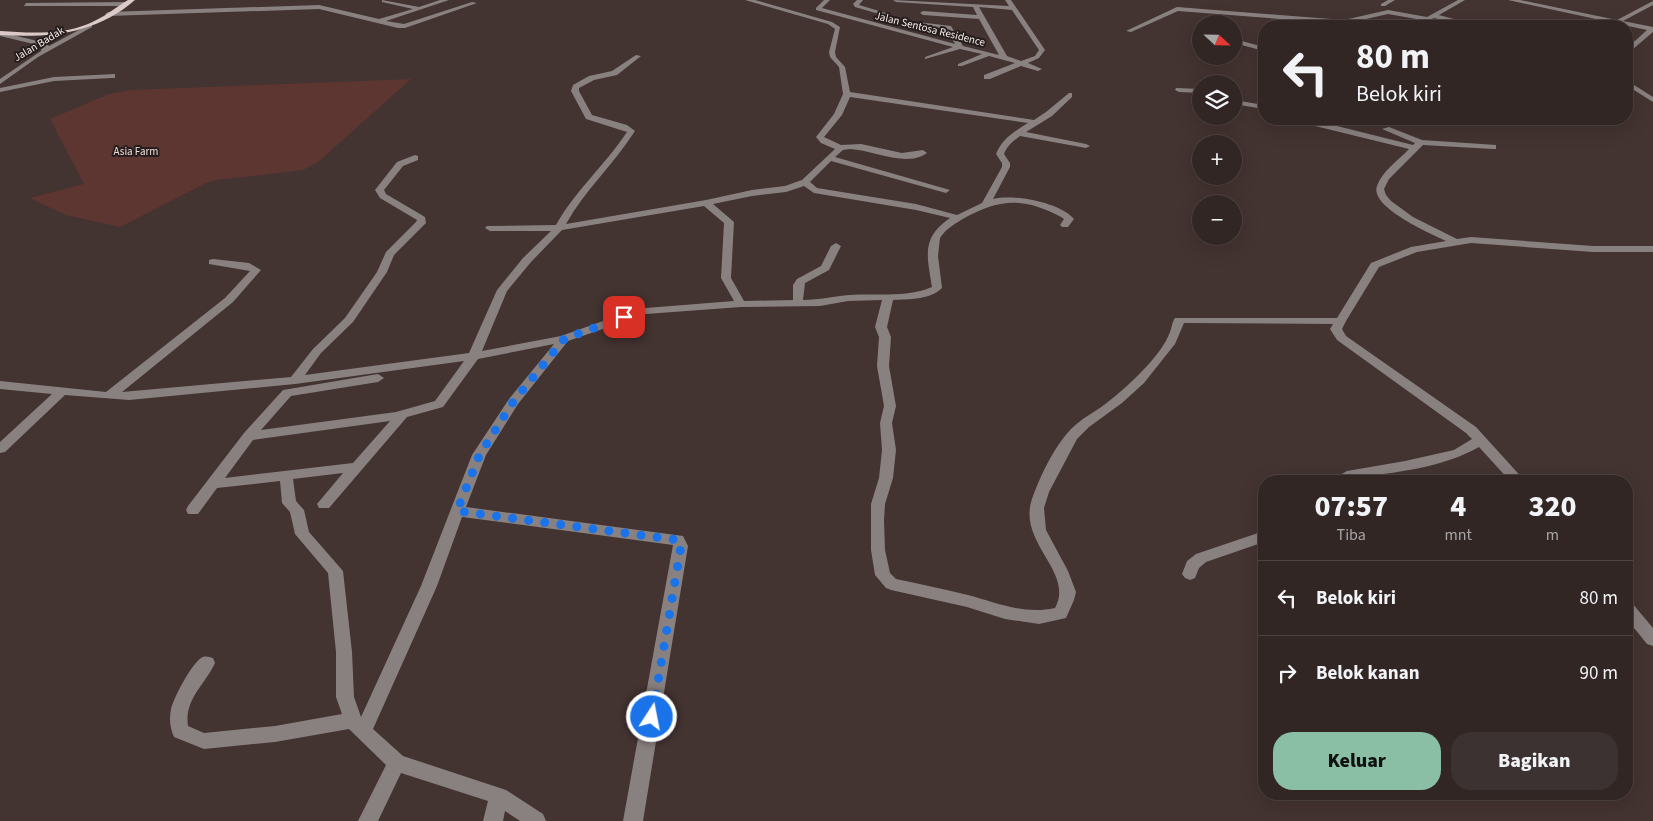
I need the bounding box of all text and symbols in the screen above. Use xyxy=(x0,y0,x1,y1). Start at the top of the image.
street label: Jalan Sentosa Residence xyxy=(873,8,987,50)
north arrow xyxy=(1192,15,1242,65)
map controls xyxy=(1192,15,1242,245)
street label: Jalan Badak xyxy=(11,23,68,65)
text: 80 m xyxy=(1356,32,1430,82)
icon: left xyxy=(1273,40,1338,105)
button: layers xyxy=(1192,75,1242,125)
text: Belok kiri xyxy=(1356,78,1442,110)
button: + xyxy=(1192,135,1242,185)
park label: Asia Farm xyxy=(114,144,158,159)
button: − xyxy=(1192,195,1242,245)
pin xyxy=(603,296,645,338)
icon: arrive xyxy=(610,303,638,331)
text: 07:57 xyxy=(1315,485,1388,528)
text: 4 xyxy=(1450,485,1466,528)
text: 320 xyxy=(1528,485,1576,528)
text: Tiba xyxy=(1337,524,1366,546)
text: mnt xyxy=(1444,524,1472,546)
text: m xyxy=(1546,524,1559,546)
icon: left xyxy=(1273,584,1301,612)
text: Belok kiri xyxy=(1316,585,1396,612)
text: 80 m xyxy=(1580,585,1618,612)
icon: right xyxy=(1273,659,1301,687)
text: Belok kanan xyxy=(1316,660,1420,687)
text: 90 m xyxy=(1580,660,1618,687)
position arrow xyxy=(625,690,677,742)
button: Keluar xyxy=(1273,732,1441,790)
button: Bagikan xyxy=(1451,732,1618,790)

